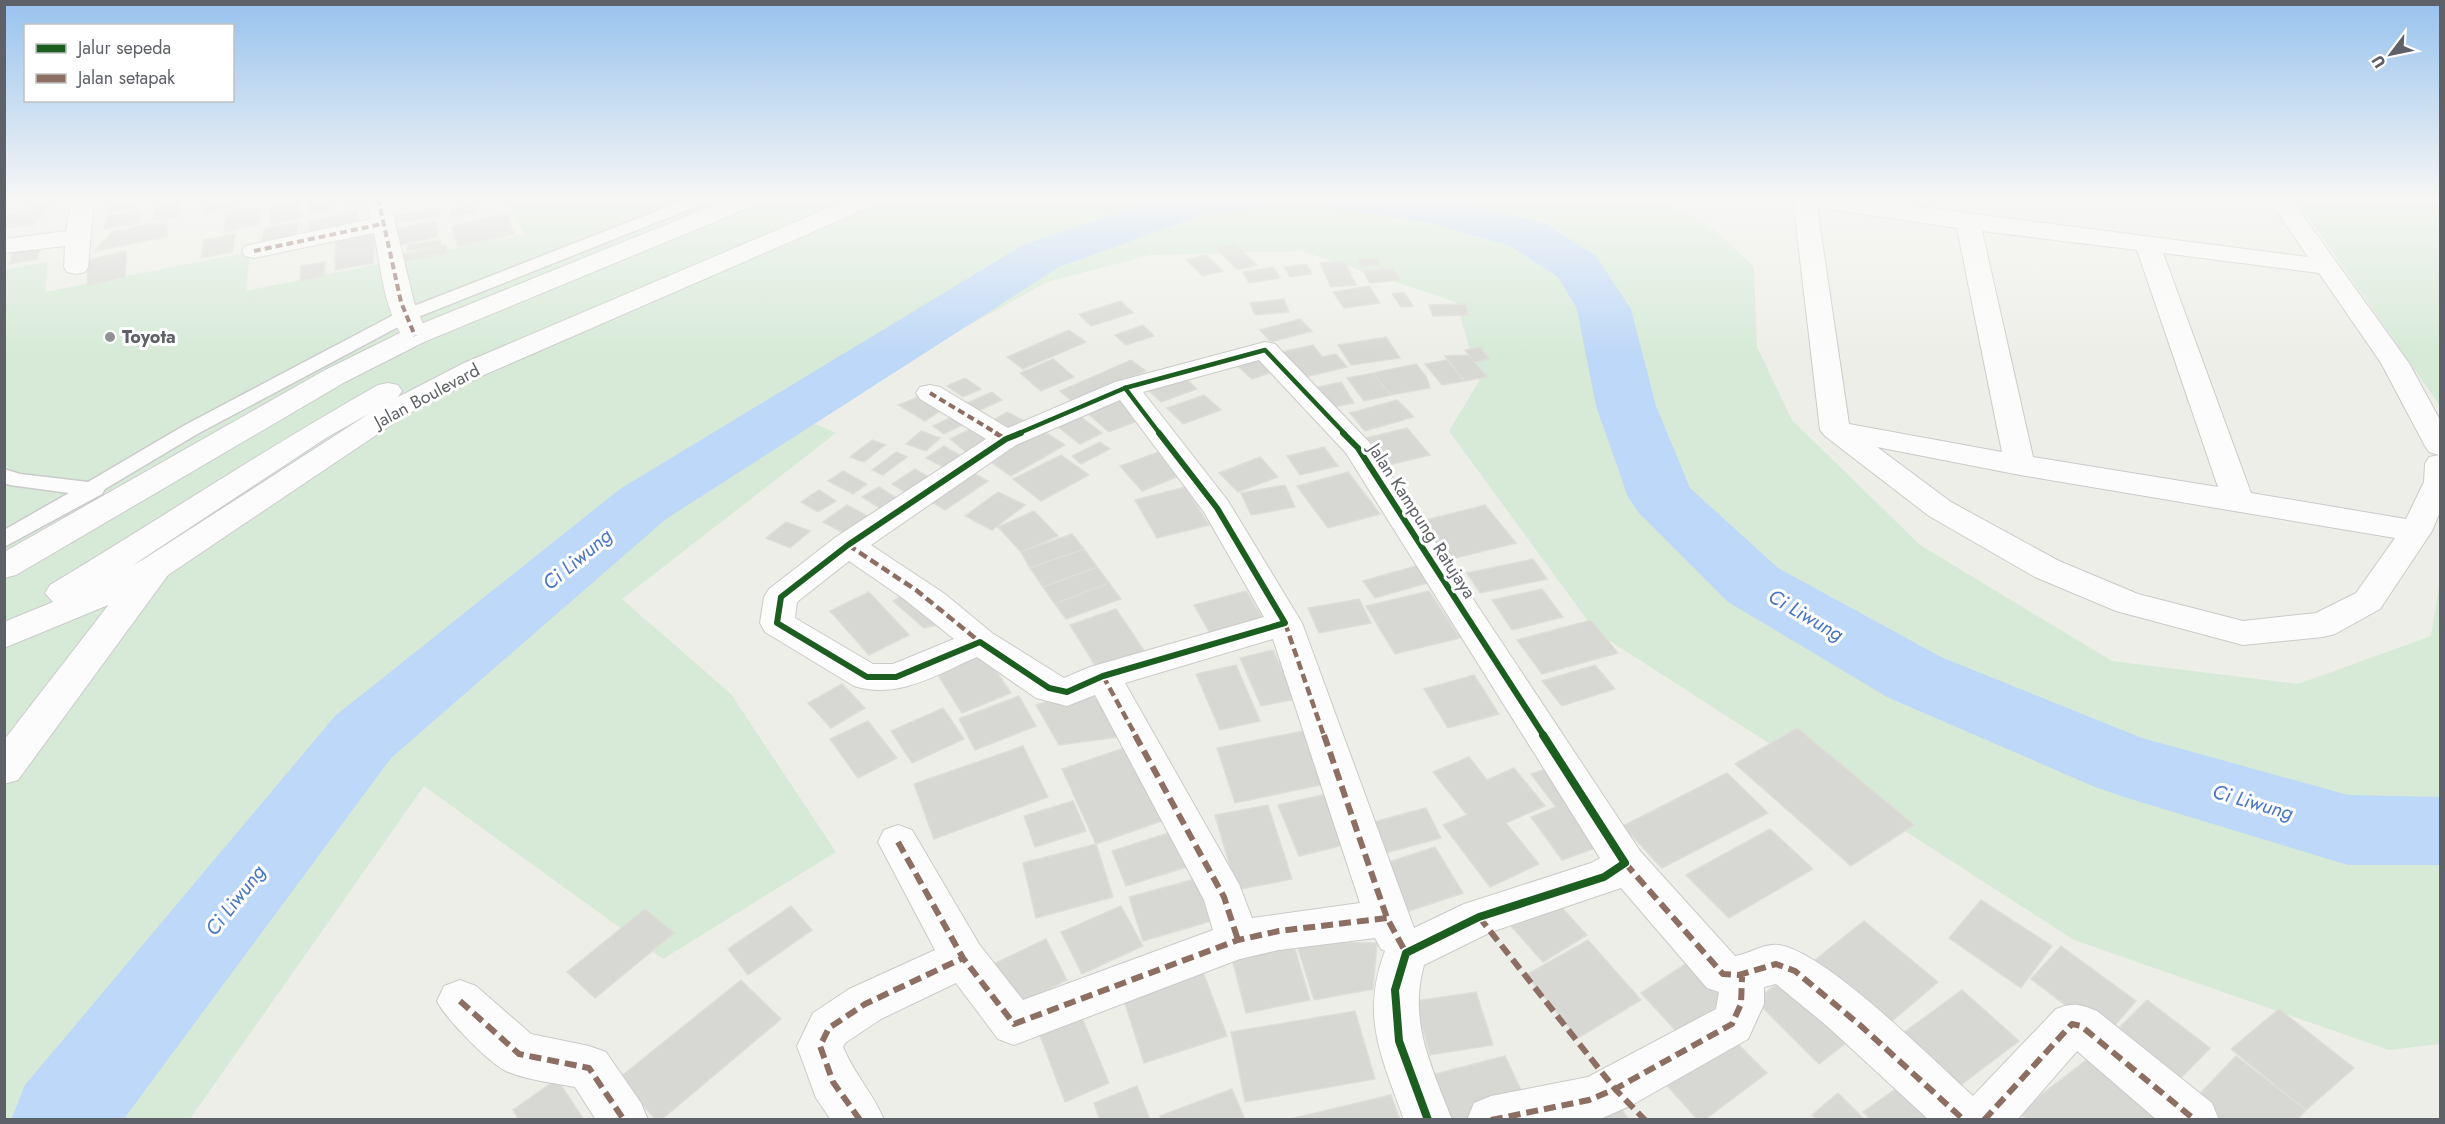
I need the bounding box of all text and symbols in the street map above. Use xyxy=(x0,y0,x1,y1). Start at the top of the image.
legend xyxy=(24,24,234,102)
north arrow xyxy=(2361,24,2421,84)
text: Jalur sepeda xyxy=(76,35,171,61)
text: U xyxy=(2366,51,2391,73)
text: Jalan setapak xyxy=(76,65,175,91)
place label: Toyota xyxy=(122,324,176,350)
marker: Toyota xyxy=(103,330,117,344)
street label: Jalan Boulevard xyxy=(368,357,484,436)
street label: Jalan Kampung Ratujaya xyxy=(1361,437,1482,604)
water label: Ci Liwung xyxy=(536,522,618,597)
water label: Ci Liwung xyxy=(1763,582,1849,649)
water label: Ci Liwung xyxy=(2209,777,2297,828)
water label: Ci Liwung xyxy=(198,859,272,942)

